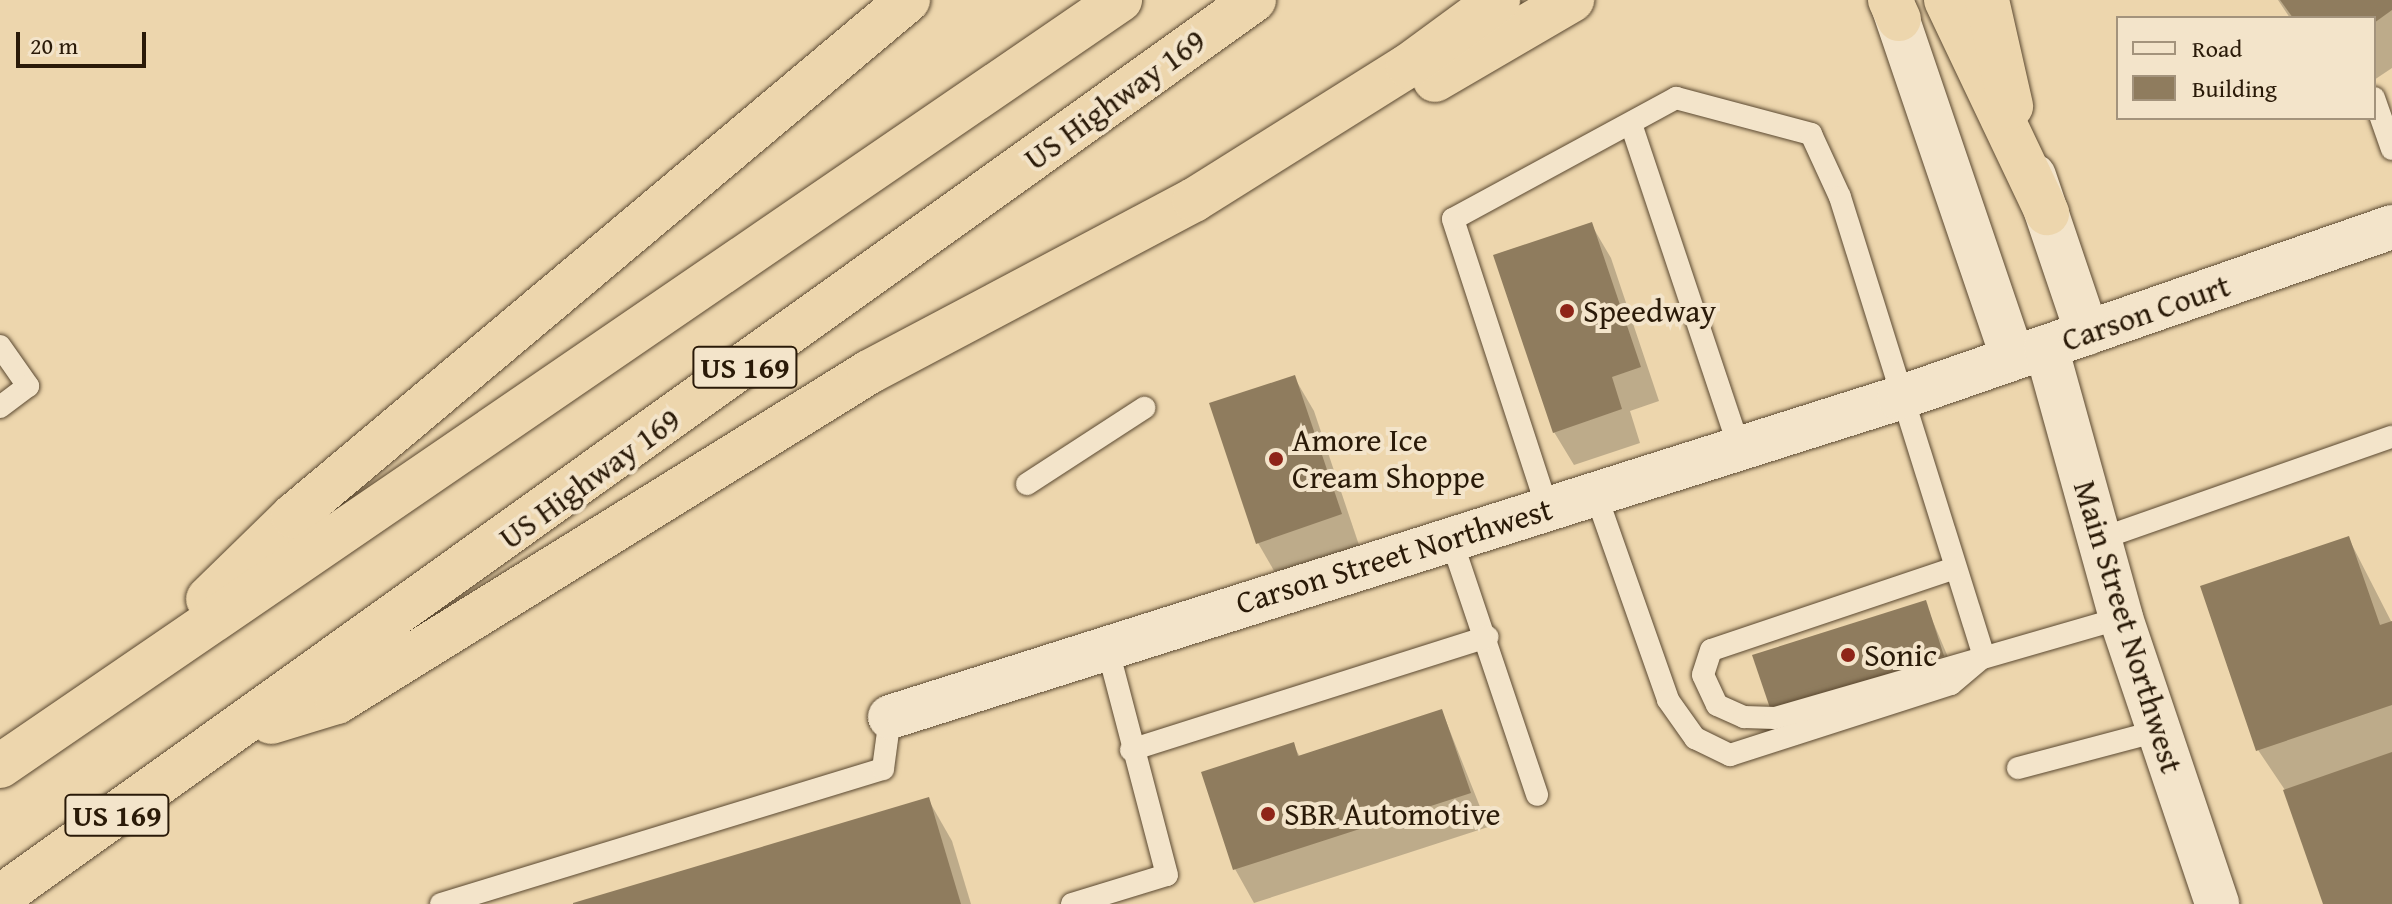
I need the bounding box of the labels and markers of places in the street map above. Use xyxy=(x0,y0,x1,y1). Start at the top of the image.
place label: Speedway xyxy=(1583,292,1716,330)
marker: Speedway xyxy=(1558,302,1576,320)
place label: Amore Ice Cream Shoppe xyxy=(1292,422,1485,497)
marker: Amore Ice Cream Shoppe xyxy=(1267,450,1285,468)
place label: Sonic xyxy=(1864,636,1937,674)
marker: Sonic xyxy=(1839,646,1857,664)
place label: SBR Automotive xyxy=(1284,795,1501,833)
marker: SBR Automotive xyxy=(1259,805,1277,823)

